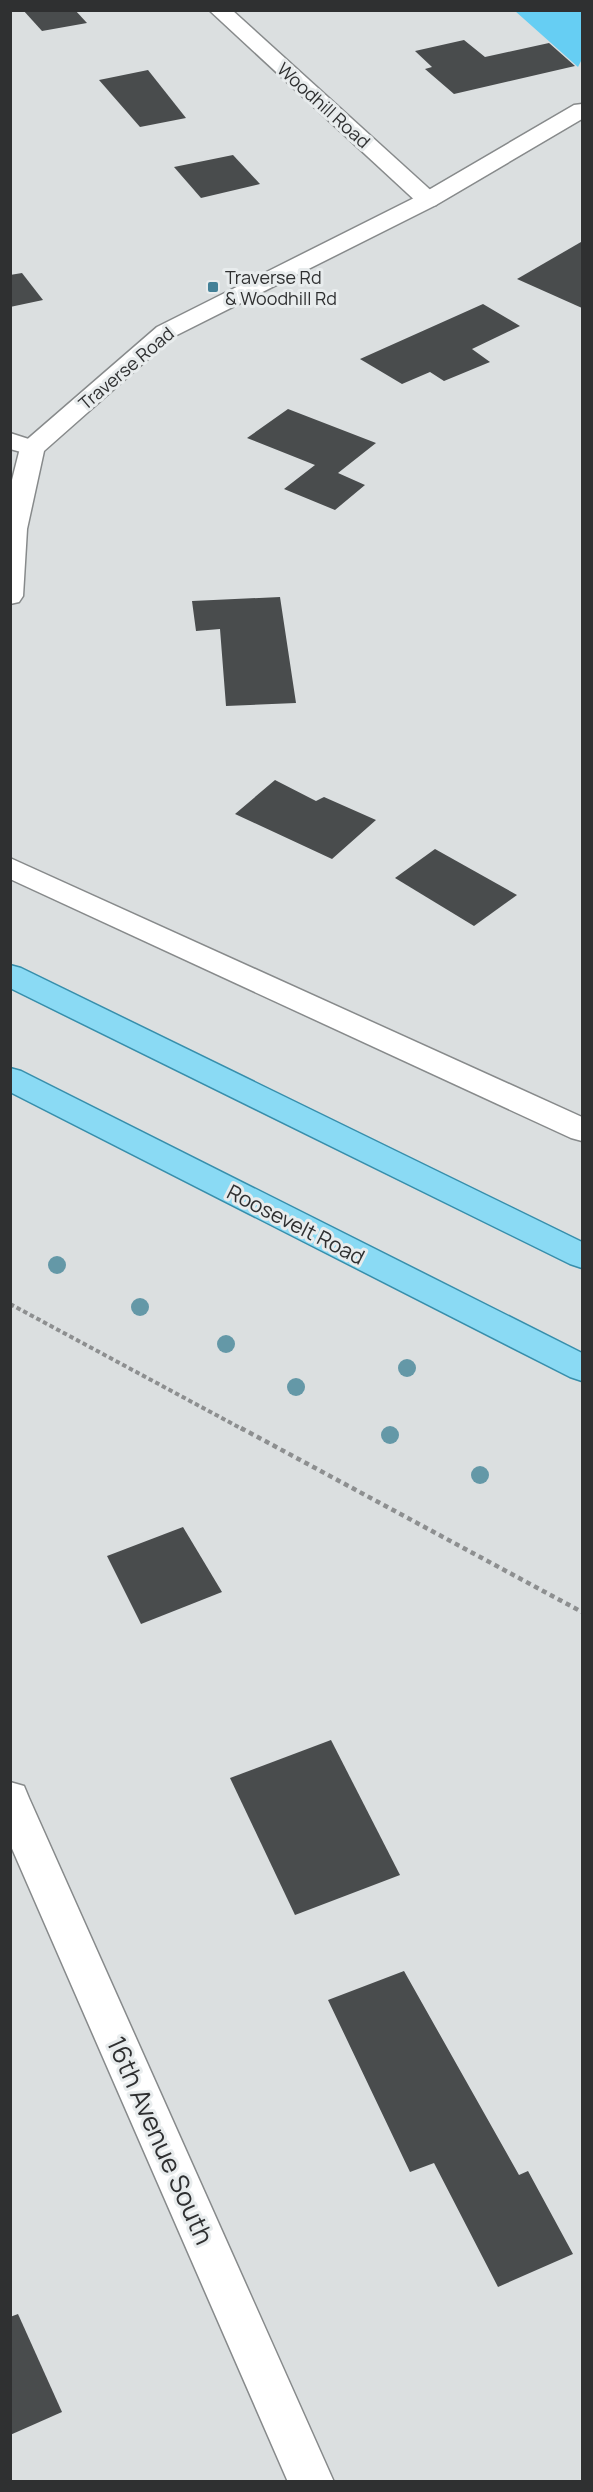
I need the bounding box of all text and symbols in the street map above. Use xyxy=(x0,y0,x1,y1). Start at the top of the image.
street label: Woodhill Road xyxy=(272,57,376,153)
place label: Traverse Rd & Woodhill Rd xyxy=(225,265,337,310)
marker: Traverse Rd & Woodhill Rd xyxy=(206,280,220,294)
street label: Traverse Road xyxy=(73,321,179,415)
street label: Roosevelt Road xyxy=(223,1177,369,1271)
street label: 16th Avenue South xyxy=(99,2030,223,2250)

